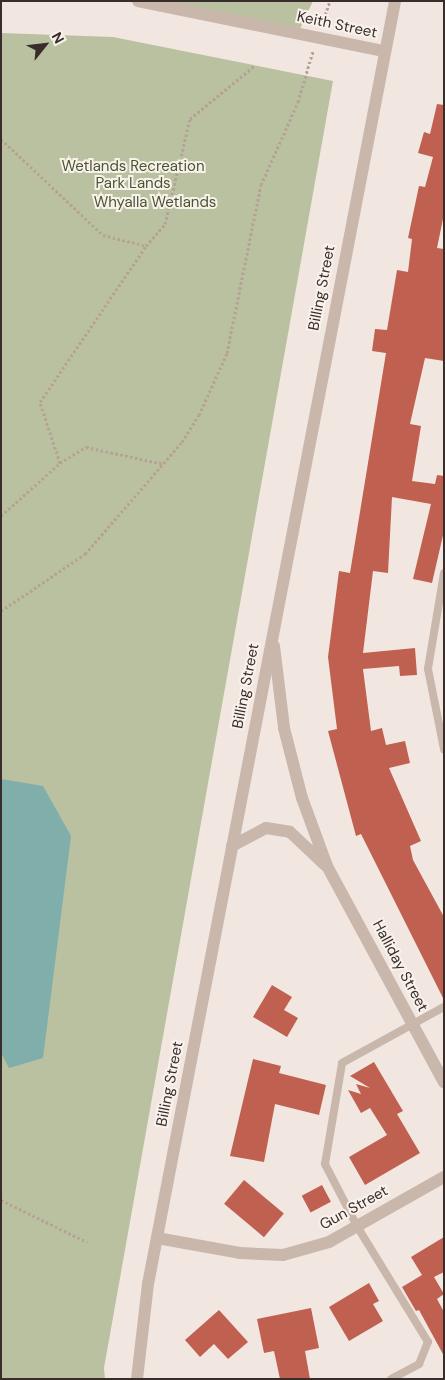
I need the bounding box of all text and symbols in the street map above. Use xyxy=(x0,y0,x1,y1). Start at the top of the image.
street label: Keith Street xyxy=(295,8,379,42)
north arrow xyxy=(20,20,70,70)
text: N xyxy=(48,29,68,47)
park label: Wetlands Recreation Park Lands xyxy=(61,157,205,192)
park label: Whyalla Wetlands xyxy=(94,194,216,212)
street label: Billing Street xyxy=(305,244,339,332)
street label: Billing Street xyxy=(229,642,263,730)
street label: Halliday Street xyxy=(368,917,432,1015)
street label: Billing Street xyxy=(153,1040,187,1128)
street label: Gun Street xyxy=(317,1182,391,1234)

